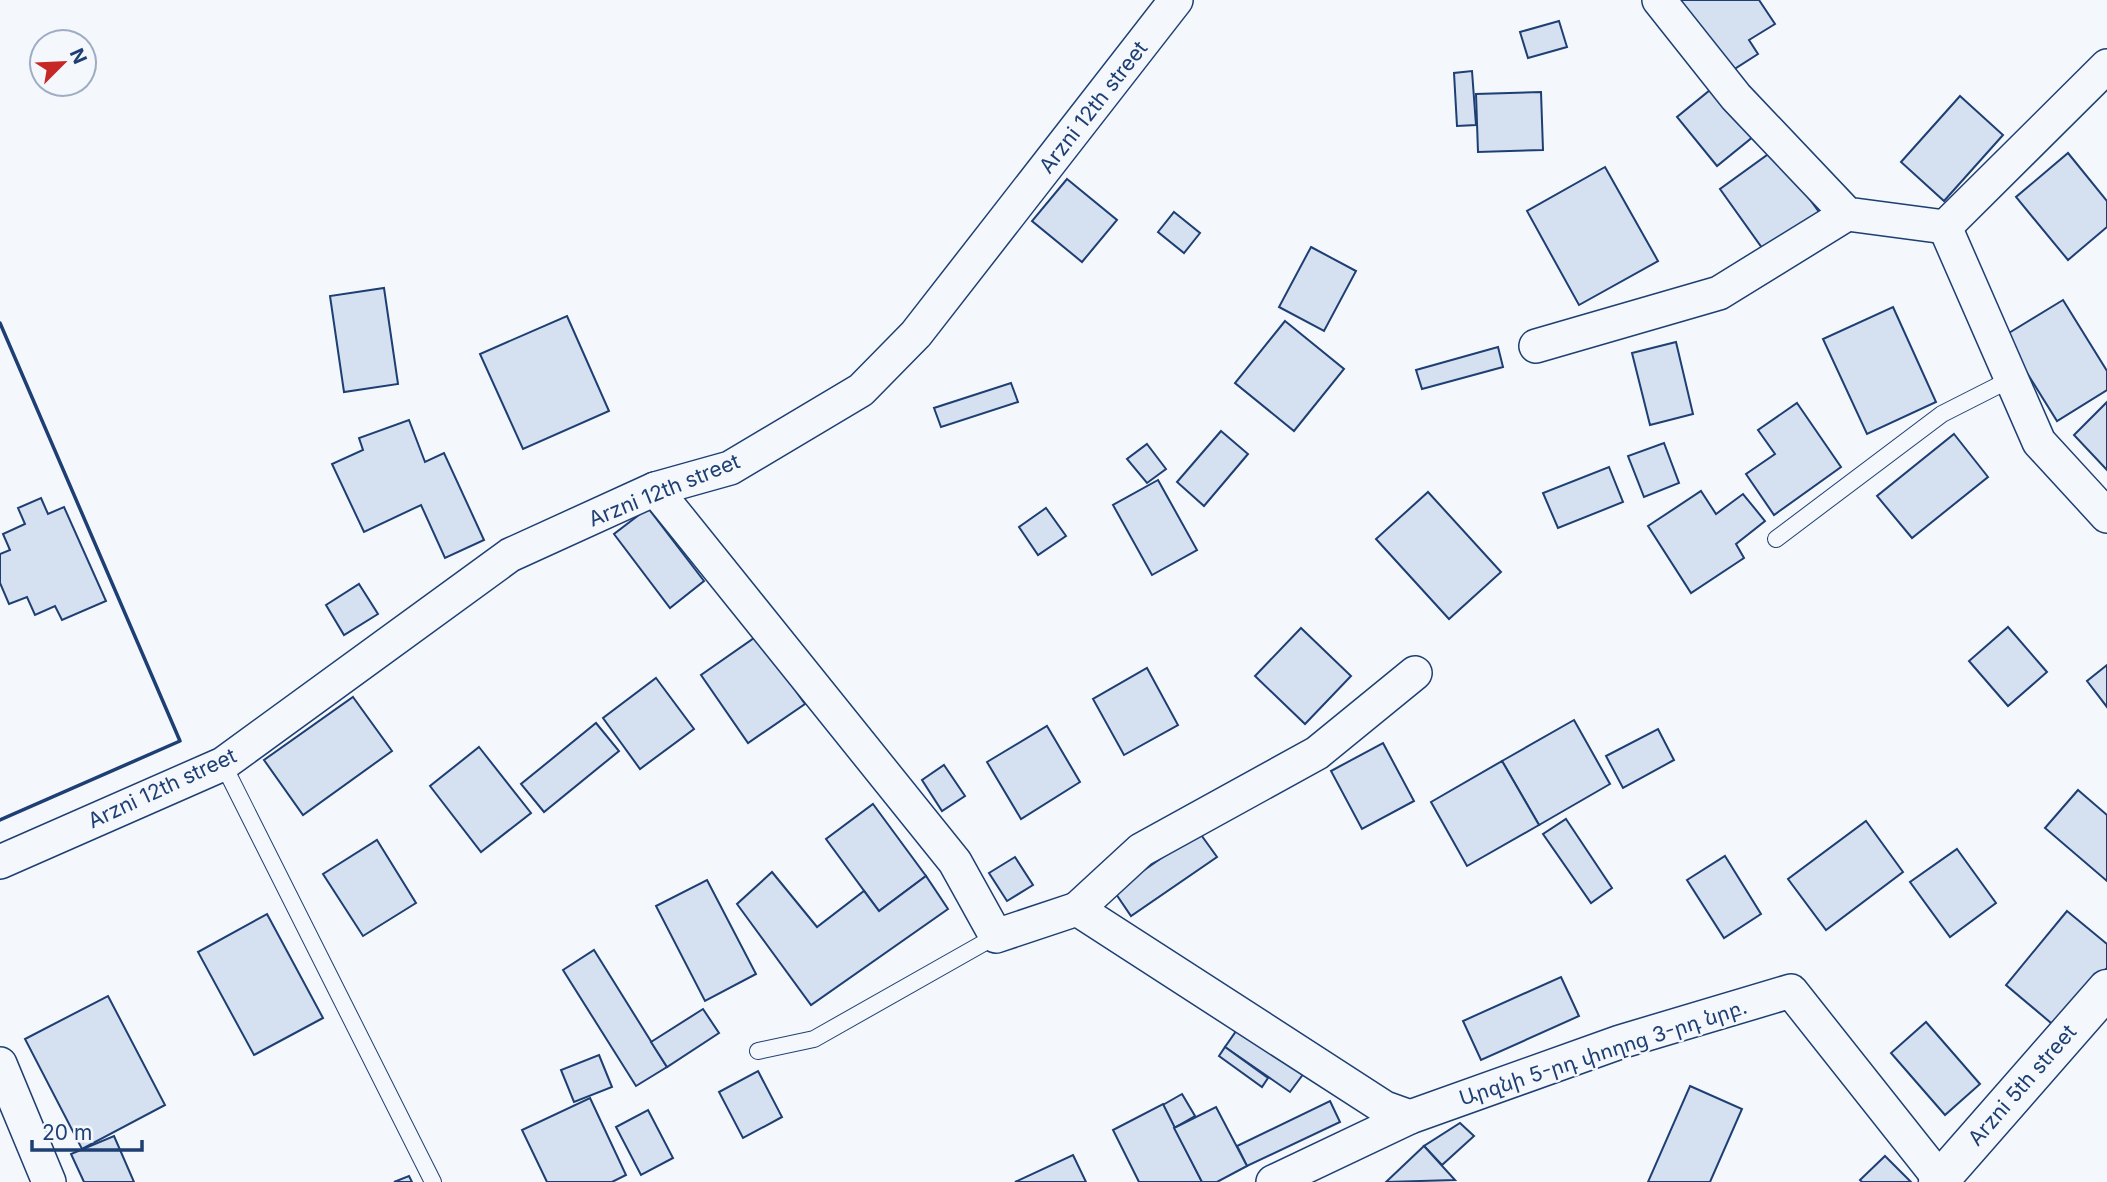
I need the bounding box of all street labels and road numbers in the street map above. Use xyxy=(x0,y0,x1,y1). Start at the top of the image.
street label: Arzni 12th street xyxy=(1034,36,1152,178)
street label: Arzni 12th street xyxy=(585,448,743,532)
street label: Arzni 12th street xyxy=(84,743,240,833)
street label: Արզնի 5-րդ փողոց 3-րդ նրբ․ xyxy=(1456,994,1750,1110)
street label: Arzni 5th street xyxy=(1963,1019,2081,1151)

